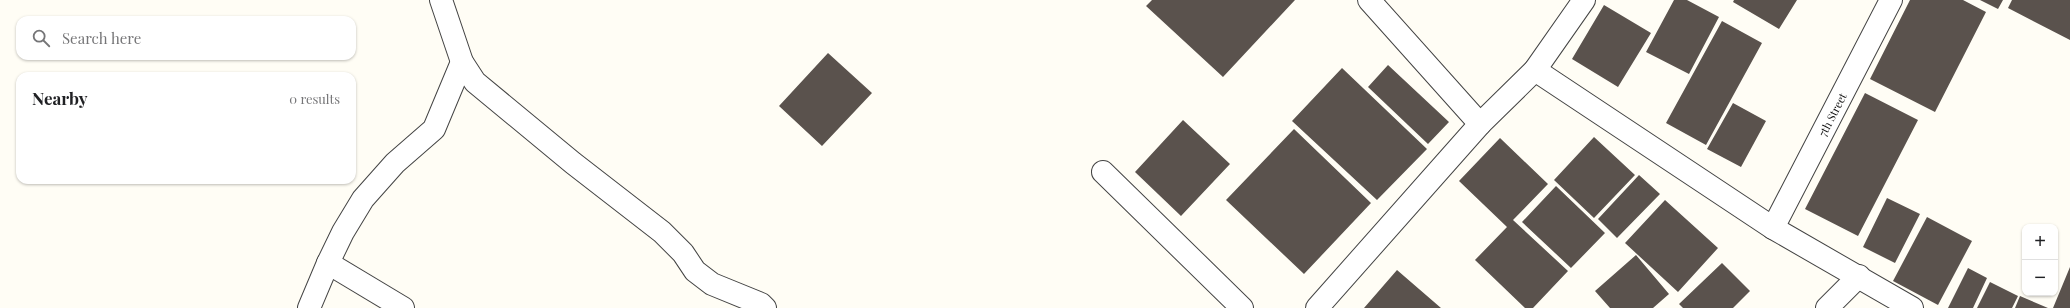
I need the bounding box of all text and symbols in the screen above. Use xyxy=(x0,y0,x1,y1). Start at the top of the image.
search box xyxy=(16,16,356,60)
icon: search xyxy=(30,27,52,49)
text: Search here xyxy=(62,28,141,48)
text: Nearby xyxy=(32,87,87,109)
text: 0 results xyxy=(289,90,340,107)
street label: 7th Street xyxy=(1814,90,1849,139)
map controls xyxy=(2022,224,2058,296)
button: + xyxy=(2022,224,2058,260)
button: − xyxy=(2022,260,2058,296)

